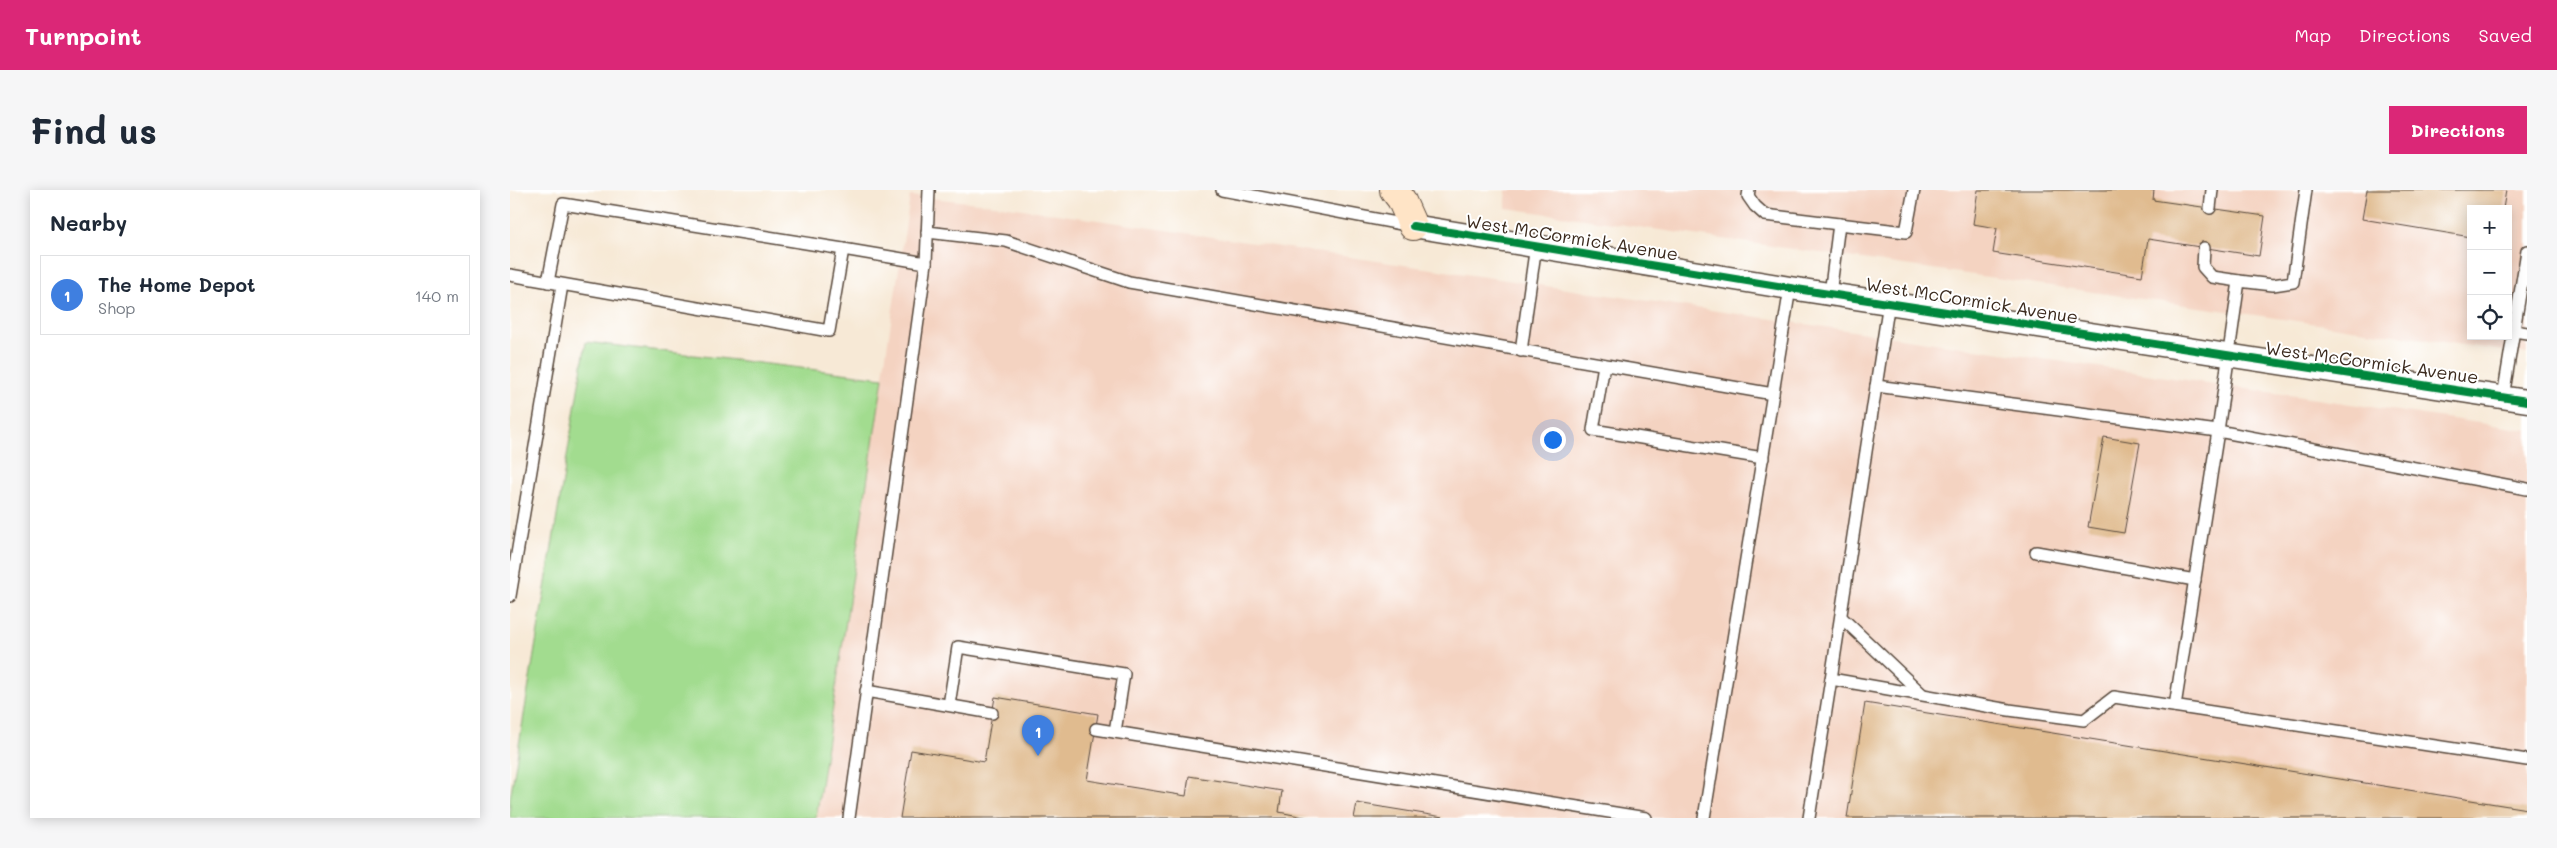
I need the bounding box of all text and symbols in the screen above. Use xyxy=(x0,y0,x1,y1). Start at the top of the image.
text: Turnpoint xyxy=(25,20,141,51)
text: Map xyxy=(2294,23,2331,47)
text: Directions xyxy=(2359,23,2451,47)
text: Saved xyxy=(2479,23,2532,47)
button: Directions xyxy=(2389,106,2527,154)
text: Find us xyxy=(30,107,157,153)
map controls xyxy=(2467,205,2512,340)
button: + xyxy=(2467,205,2512,250)
street label: West McCormick Avenue xyxy=(1464,208,1680,266)
text: Nearby xyxy=(50,209,127,236)
button: − xyxy=(2467,250,2512,295)
street label: West McCormick Avenue xyxy=(1864,271,2080,329)
text: The Home Depot xyxy=(98,272,255,297)
text: 1 xyxy=(63,285,71,306)
text: 140 m xyxy=(415,285,459,306)
button: locate xyxy=(2467,295,2512,340)
text: Shop xyxy=(98,297,135,318)
street label: West McCormick Avenue xyxy=(2264,335,2480,389)
your location xyxy=(1540,427,1566,453)
pin: 1 xyxy=(1022,715,1054,756)

